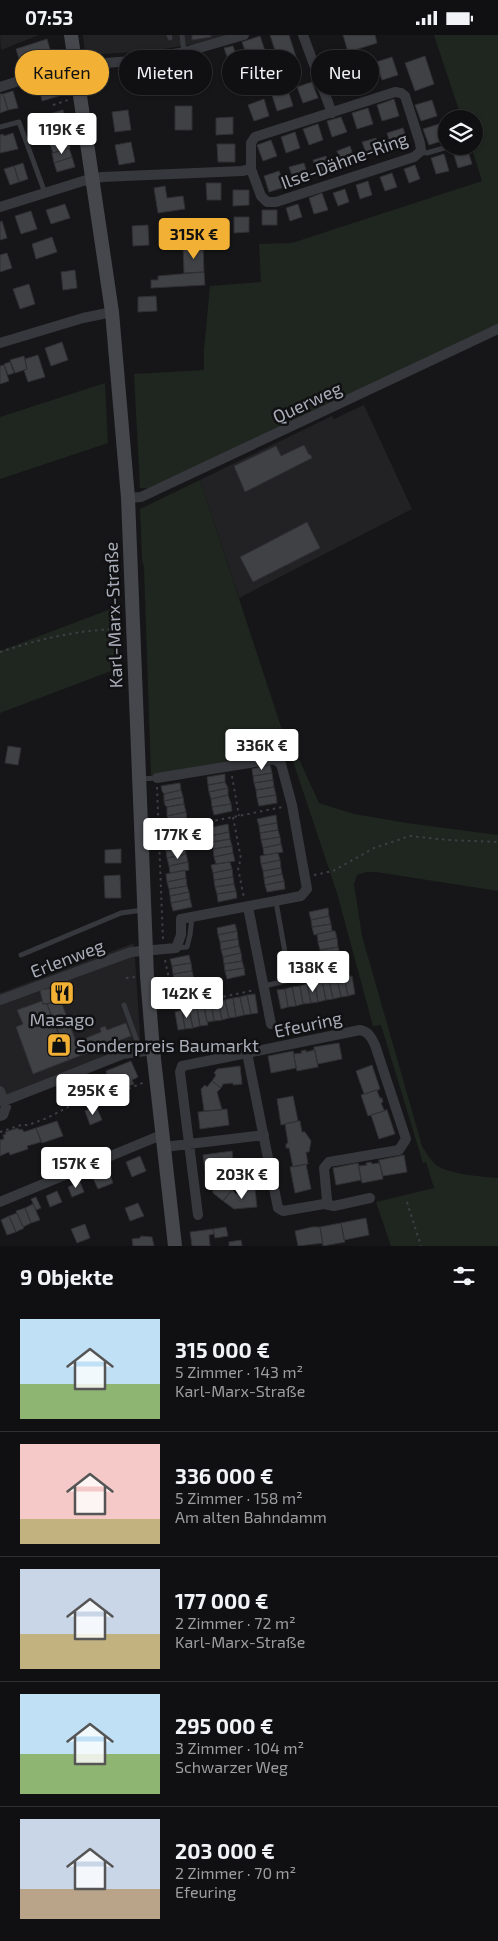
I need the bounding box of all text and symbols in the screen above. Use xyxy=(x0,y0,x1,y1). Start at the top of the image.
text: 07:53 xyxy=(25,6,73,29)
chip: Kaufen xyxy=(15,50,109,95)
chip: Mieten xyxy=(119,50,212,95)
chip: Filter xyxy=(222,50,301,95)
chip: Neu xyxy=(311,50,379,95)
map controls xyxy=(438,110,483,155)
button: layers xyxy=(438,110,483,155)
pin: 119K € xyxy=(21,113,103,155)
text: 119K € xyxy=(39,119,85,138)
street label: Ilse-Dähne-Ring xyxy=(277,127,411,193)
pin: 315K € xyxy=(153,217,235,260)
text: 315K € xyxy=(170,224,218,243)
street label: Querweg xyxy=(269,376,345,428)
street label: Karl-Marx-Straße xyxy=(99,541,127,689)
pin: 336K € xyxy=(221,729,303,771)
text: 336K € xyxy=(236,735,288,754)
pin: 177K € xyxy=(137,817,219,860)
text: 177K € xyxy=(154,824,202,843)
street label: Erlenweg xyxy=(27,934,107,982)
pin: 138K € xyxy=(272,951,354,993)
text: 138K € xyxy=(288,957,338,976)
pin: 142K € xyxy=(146,977,228,1019)
restaurant icon: Masago xyxy=(49,980,75,1006)
text: 142K € xyxy=(162,983,212,1002)
street label: Efeuring xyxy=(272,1006,344,1042)
place label: Masago xyxy=(30,1008,94,1030)
shop icon: Sonderpreis Baumarkt xyxy=(46,1032,72,1058)
place label: Sonderpreis Baumarkt xyxy=(76,1034,259,1056)
pin: 295K € xyxy=(52,1073,134,1116)
text: 295K € xyxy=(67,1080,119,1099)
pin: 157K € xyxy=(35,1147,117,1189)
text: 157K € xyxy=(52,1153,100,1172)
pin: 203K € xyxy=(201,1157,283,1200)
text: 203K € xyxy=(216,1164,268,1183)
icon: filters xyxy=(450,1262,478,1290)
text: 9 Objekte xyxy=(20,1264,114,1289)
text: 315 000 € xyxy=(175,1337,270,1362)
icon: home xyxy=(60,1339,120,1399)
text: 5 Zimmer · 143 m² xyxy=(175,1362,303,1381)
text: Karl-Marx-Straße xyxy=(175,1381,305,1400)
text: 336 000 € xyxy=(175,1463,274,1488)
icon: home xyxy=(60,1464,120,1524)
text: 5 Zimmer · 158 m² xyxy=(175,1488,303,1507)
text: Am alten Bahndamm xyxy=(175,1507,327,1526)
text: 177 000 € xyxy=(175,1588,269,1613)
icon: home xyxy=(60,1589,120,1649)
text: 2 Zimmer · 72 m² xyxy=(175,1613,296,1632)
text: Karl-Marx-Straße xyxy=(175,1632,305,1651)
text: 295 000 € xyxy=(175,1713,274,1738)
icon: home xyxy=(60,1714,120,1774)
text: 3 Zimmer · 104 m² xyxy=(175,1738,304,1757)
text: Schwarzer Weg xyxy=(175,1757,288,1776)
text: 203 000 € xyxy=(175,1838,275,1863)
icon: home xyxy=(60,1839,120,1899)
text: 2 Zimmer · 70 m² xyxy=(175,1863,296,1882)
text: Efeuring xyxy=(175,1882,236,1901)

